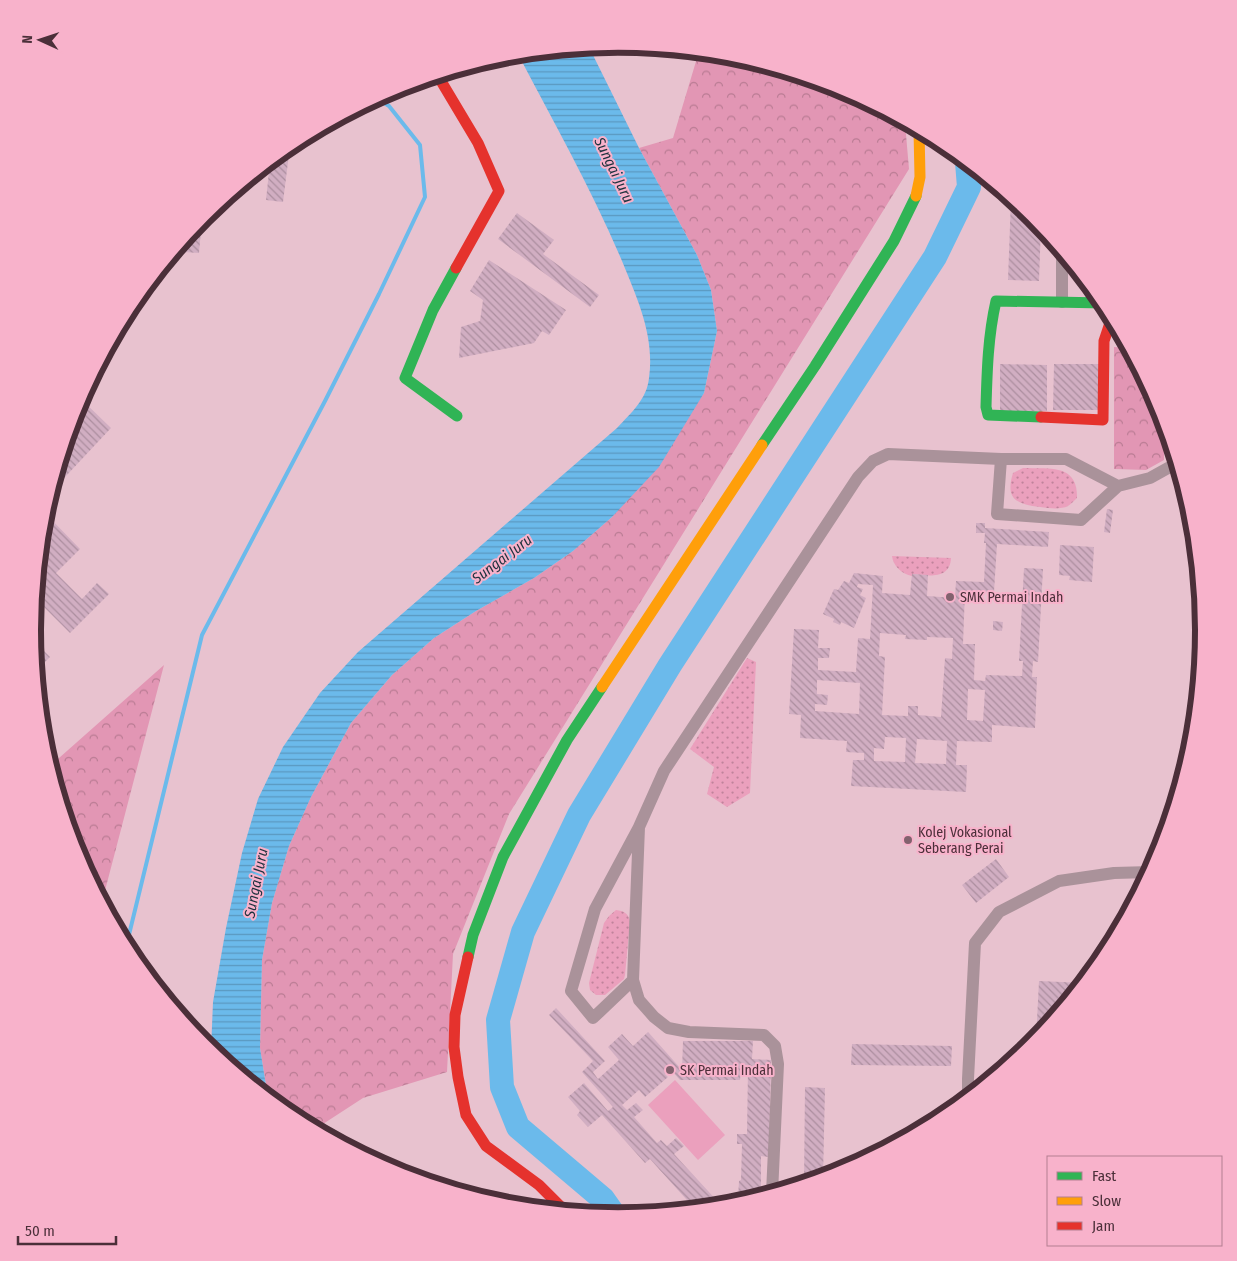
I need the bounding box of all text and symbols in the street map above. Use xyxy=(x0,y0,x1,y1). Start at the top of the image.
north arrow xyxy=(15,15,65,65)
text: N xyxy=(19,35,36,44)
water label: Sungai Juru xyxy=(590,133,638,206)
water label: Sungai Juru xyxy=(468,530,536,588)
place label: SMK Permai Indah xyxy=(960,589,1063,606)
marker: SMK Permai Indah xyxy=(944,591,956,603)
place label: Kolej Vokasional Seberang Perai xyxy=(918,824,1012,857)
marker: Kolej Vokasional Seberang Perai xyxy=(902,834,914,846)
water label: Sungai Juru xyxy=(240,846,272,920)
place label: SK Permai Indah xyxy=(680,1062,774,1079)
marker: SK Permai Indah xyxy=(664,1064,676,1076)
legend xyxy=(1047,1156,1222,1246)
text: Fast xyxy=(1092,1167,1116,1185)
text: Slow xyxy=(1092,1192,1121,1210)
scale bar xyxy=(18,1214,115,1246)
text: Jam xyxy=(1092,1217,1115,1235)
text: 50 m xyxy=(25,1222,55,1240)

